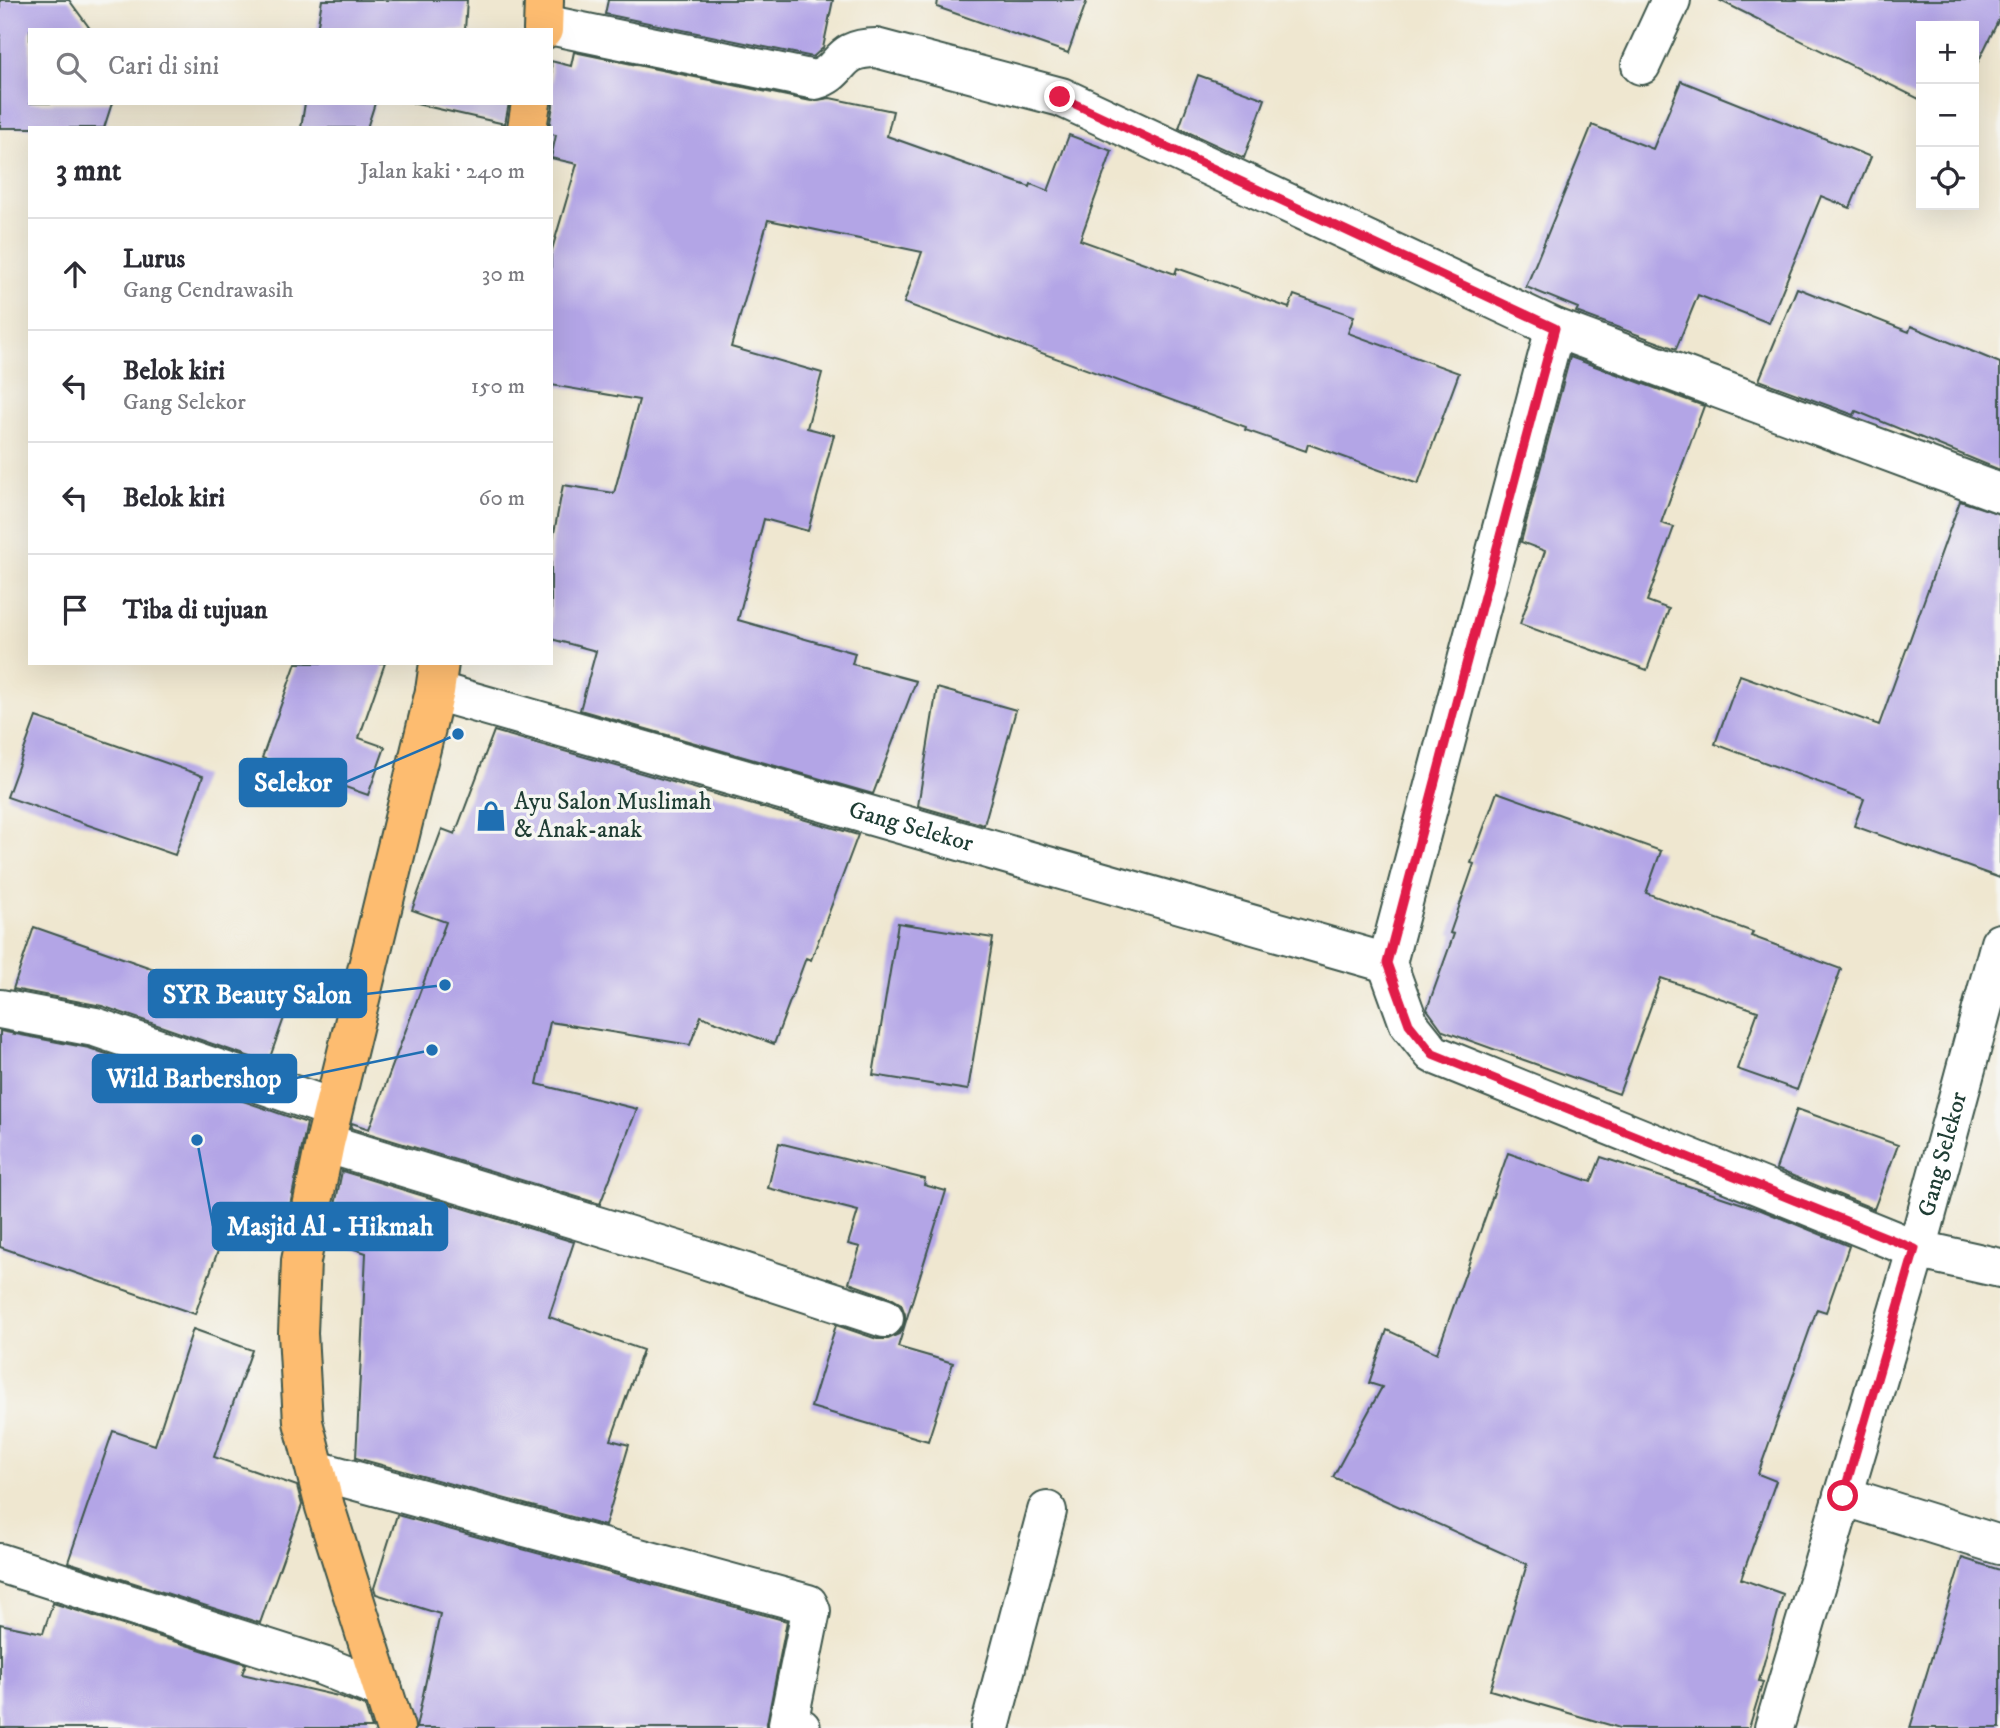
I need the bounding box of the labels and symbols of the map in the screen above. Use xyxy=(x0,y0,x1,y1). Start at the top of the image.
route end xyxy=(1044,81,1075,112)
callout: Selekor xyxy=(240,759,346,806)
text: Selekor xyxy=(254,767,332,800)
place label: Ayu Salon Muslimah & Anak-anak xyxy=(514,787,712,845)
street label: Gang Selekor xyxy=(845,795,977,859)
shop icon: Ayu Salon Muslimah & Anak-anak xyxy=(474,799,508,833)
callout: SYR Beauty Salon xyxy=(149,970,366,1017)
text: SYR Beauty Salon xyxy=(163,979,352,1012)
callout: Wild Barbershop xyxy=(93,1055,296,1102)
text: Wild Barbershop xyxy=(106,1063,281,1096)
street label: Gang Selekor xyxy=(1912,1088,1974,1220)
callout: Masjid Al - Hikmah xyxy=(213,1203,447,1250)
text: Masjid Al - Hikmah xyxy=(227,1211,434,1244)
route start xyxy=(1827,1480,1858,1511)

